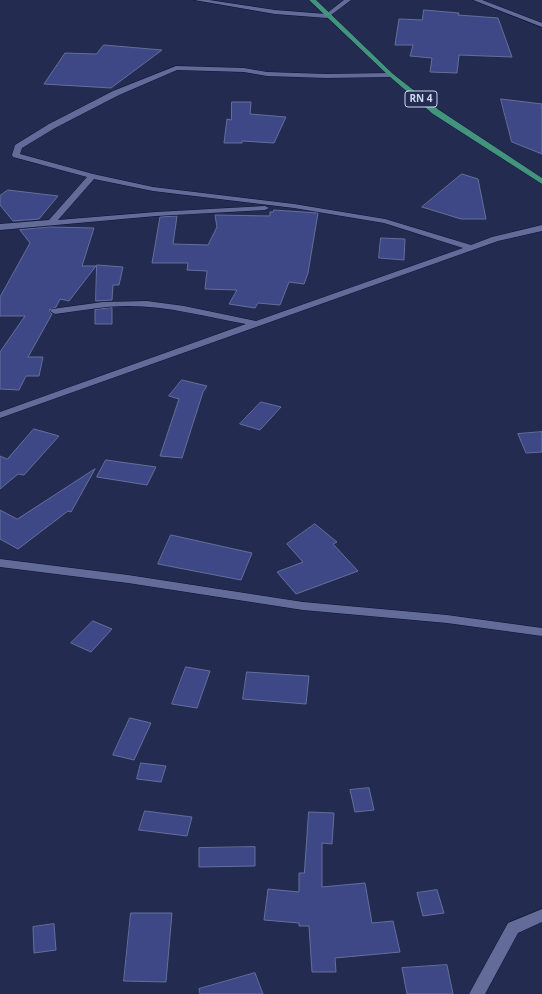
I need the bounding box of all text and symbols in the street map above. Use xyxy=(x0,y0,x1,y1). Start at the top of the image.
road number: RN 4 xyxy=(405,91,437,107)

